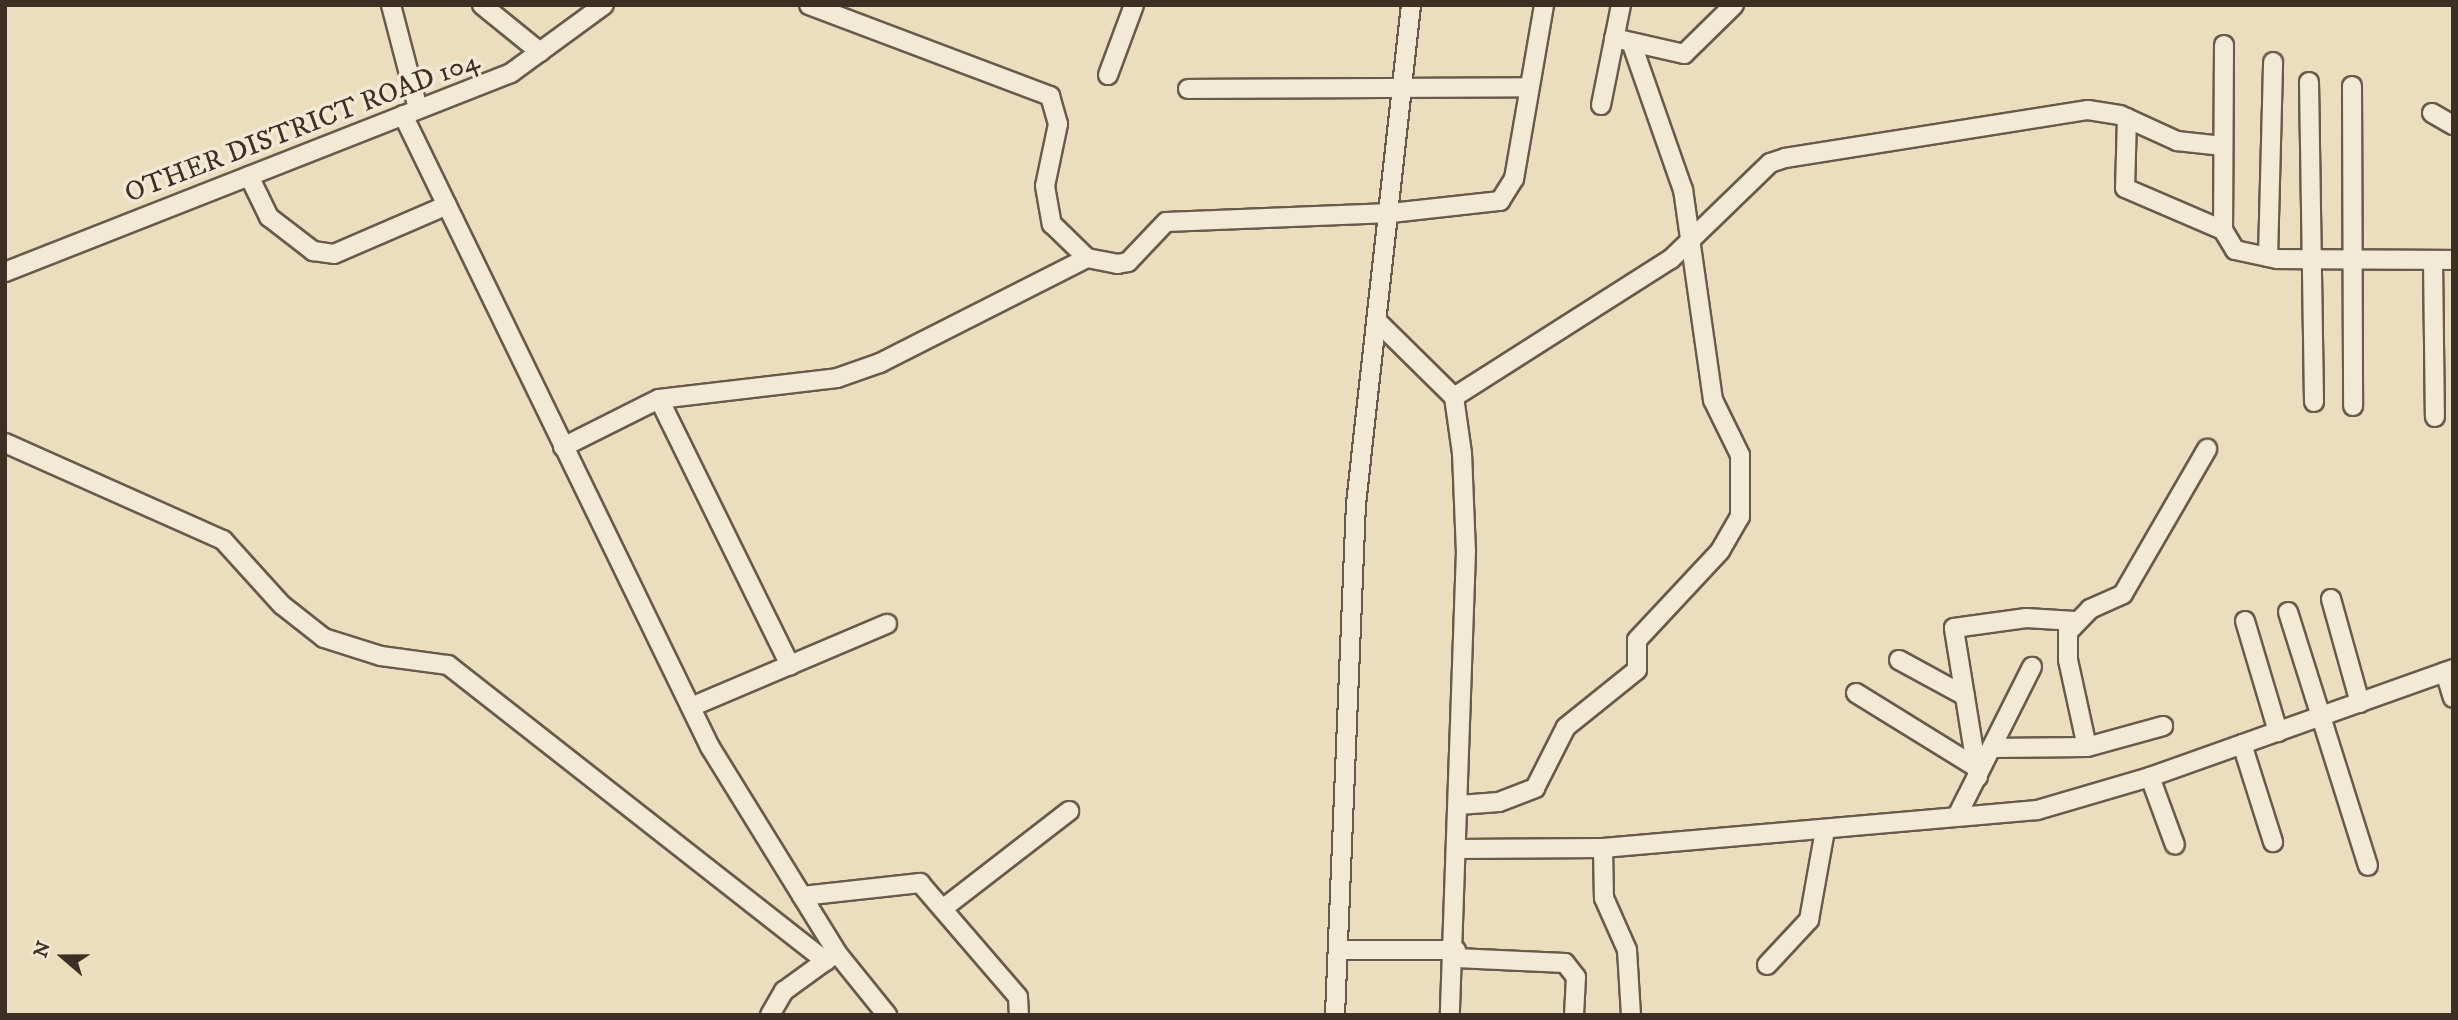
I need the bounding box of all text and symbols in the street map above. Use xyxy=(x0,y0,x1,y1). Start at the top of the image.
street label: OTHER DISTRICT ROAD 104 xyxy=(120,44,484,210)
north arrow xyxy=(28,922,98,992)
text: N xyxy=(29,938,56,961)

